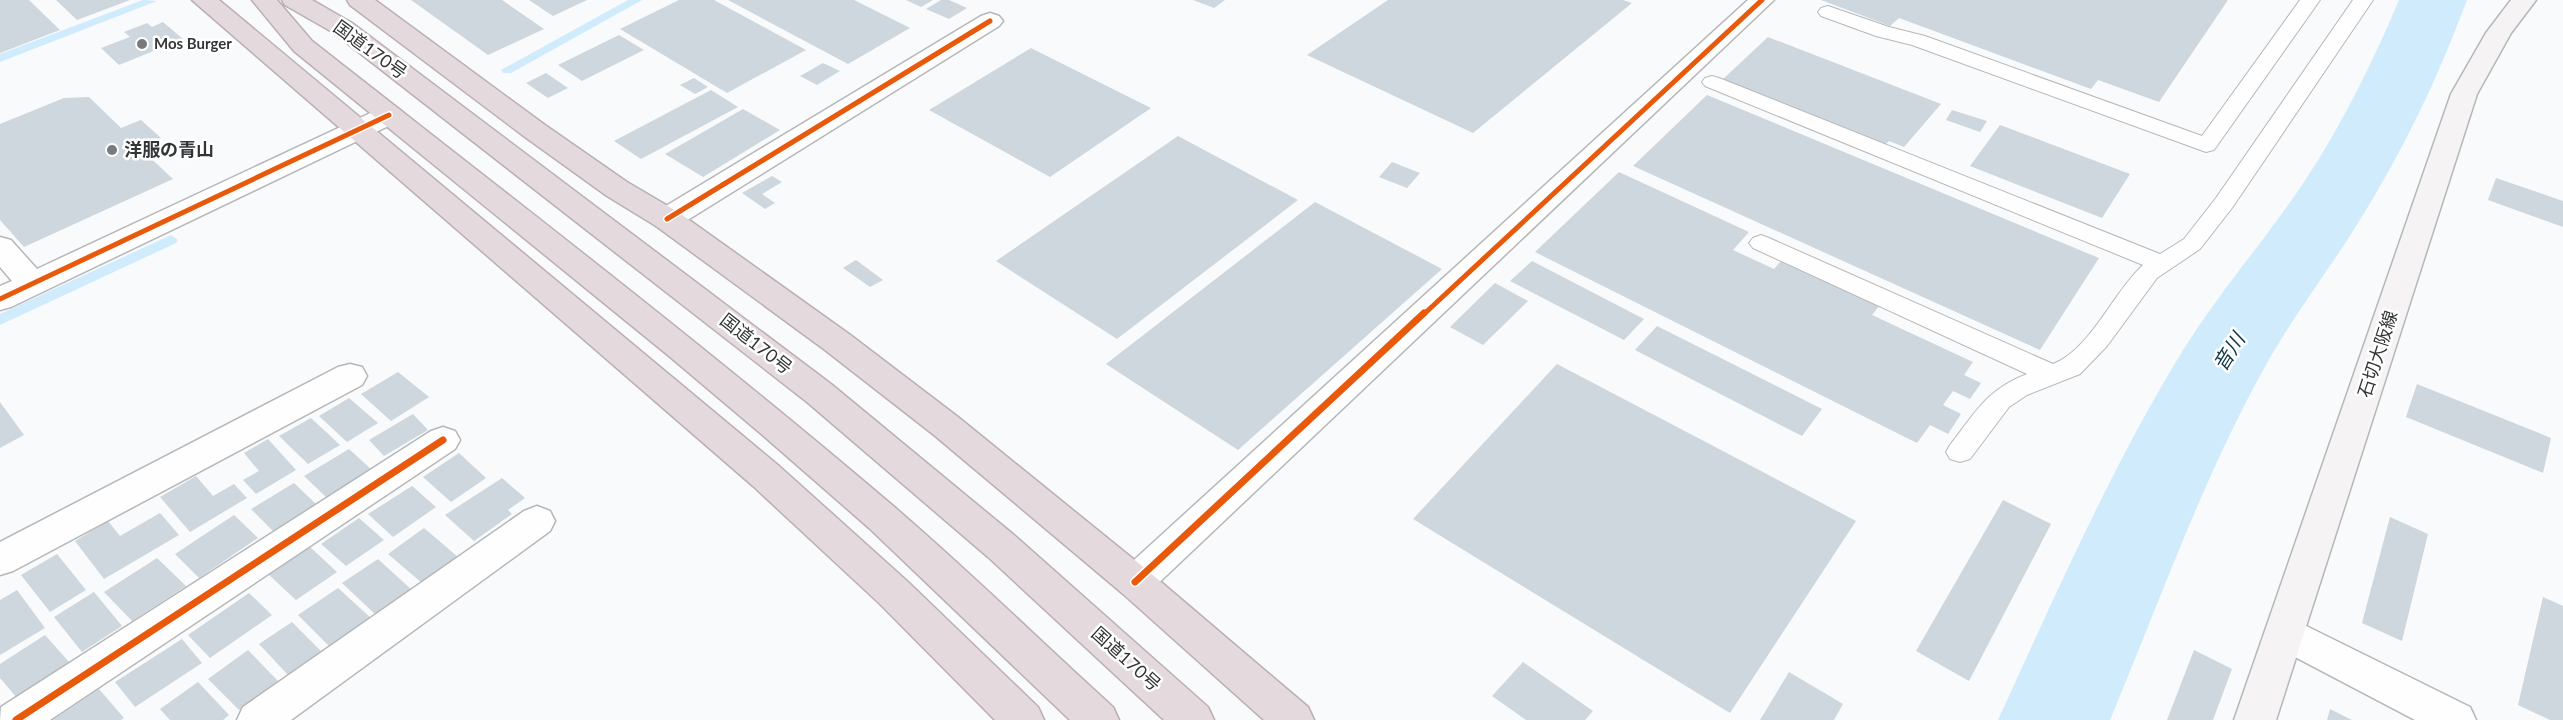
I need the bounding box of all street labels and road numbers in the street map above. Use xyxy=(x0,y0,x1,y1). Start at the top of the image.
street label: 国道170号 xyxy=(330,15,412,83)
street label: 石切大阪線 xyxy=(2353,307,2401,400)
street label: 国道170号 xyxy=(716,308,797,378)
street label: 国道170号 xyxy=(1088,622,1166,695)

